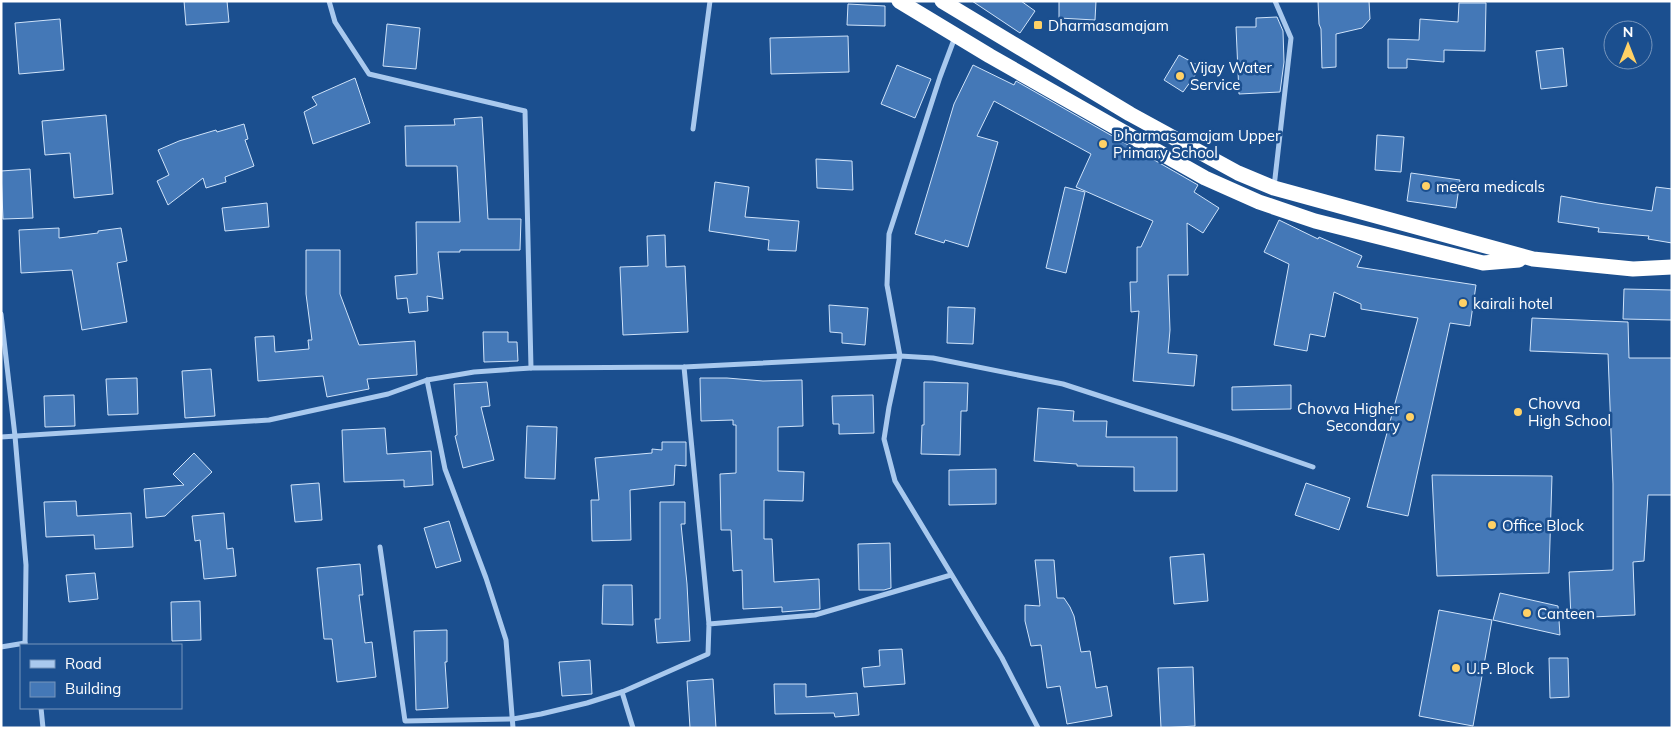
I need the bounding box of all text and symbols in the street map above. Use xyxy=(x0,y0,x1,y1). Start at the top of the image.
place label: Dharmasamajam xyxy=(1048,16,1169,35)
marker: Dharmasamajam xyxy=(1032,19,1044,31)
north arrow xyxy=(1603,20,1653,70)
text: N xyxy=(1623,23,1633,41)
place label: Vijay Water Service xyxy=(1190,58,1273,94)
marker: Vijay Water Service xyxy=(1174,70,1186,82)
place label: Dharmasamajam Upper Primary School xyxy=(1113,126,1281,162)
marker: Dharmasamajam Upper Primary School xyxy=(1097,138,1109,150)
place label: meera medicals xyxy=(1436,177,1545,196)
marker: meera medicals xyxy=(1420,180,1432,192)
place label: kairali hotel xyxy=(1473,294,1553,313)
marker: kairali hotel xyxy=(1457,297,1469,309)
place label: Chovva High School xyxy=(1528,394,1611,430)
place label: Chovva Higher Secondary xyxy=(1297,399,1401,435)
marker: Chovva High School xyxy=(1512,406,1524,418)
marker: Chovva Higher Secondary xyxy=(1404,411,1416,423)
place label: Office Block xyxy=(1502,516,1584,535)
marker: Office Block xyxy=(1486,519,1498,531)
place label: Canteen xyxy=(1537,604,1595,623)
marker: Canteen xyxy=(1521,607,1533,619)
legend xyxy=(20,644,182,709)
text: Road xyxy=(65,654,102,673)
place label: U.P. Block xyxy=(1466,659,1534,678)
marker: U.P. Block xyxy=(1450,662,1462,674)
text: Building xyxy=(65,679,121,698)

